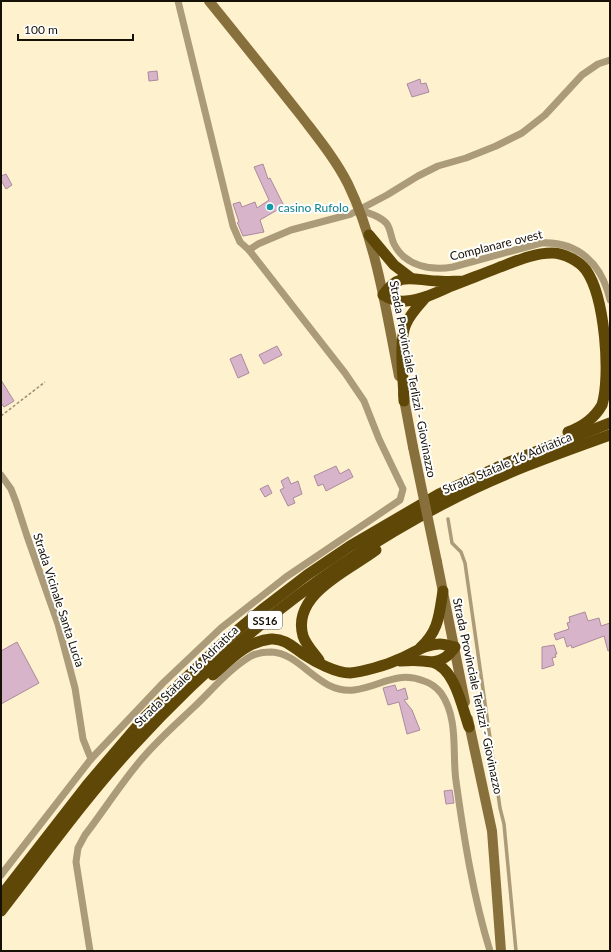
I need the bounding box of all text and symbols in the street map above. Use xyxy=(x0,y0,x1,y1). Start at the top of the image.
scale bar xyxy=(18,16,133,42)
text: 100 m xyxy=(24,22,58,37)
place label: casino Rufolo xyxy=(278,200,349,215)
marker: casino Rufolo xyxy=(265,202,275,212)
street label: Complanare ovest xyxy=(448,226,544,264)
street label: Strada Provinciale Terlizzi - Giovinazzo xyxy=(387,279,440,479)
street label: Strada Statale 16 Adriatica xyxy=(440,429,574,497)
street label: Strada Vicinale Santa Lucia xyxy=(30,531,88,669)
street label: Strada Provinciale Terlizzi - Giovinazzo xyxy=(450,596,506,796)
road number: SS16 xyxy=(248,611,282,629)
street label: Strada Statale 16 Adriatica xyxy=(131,622,241,730)

